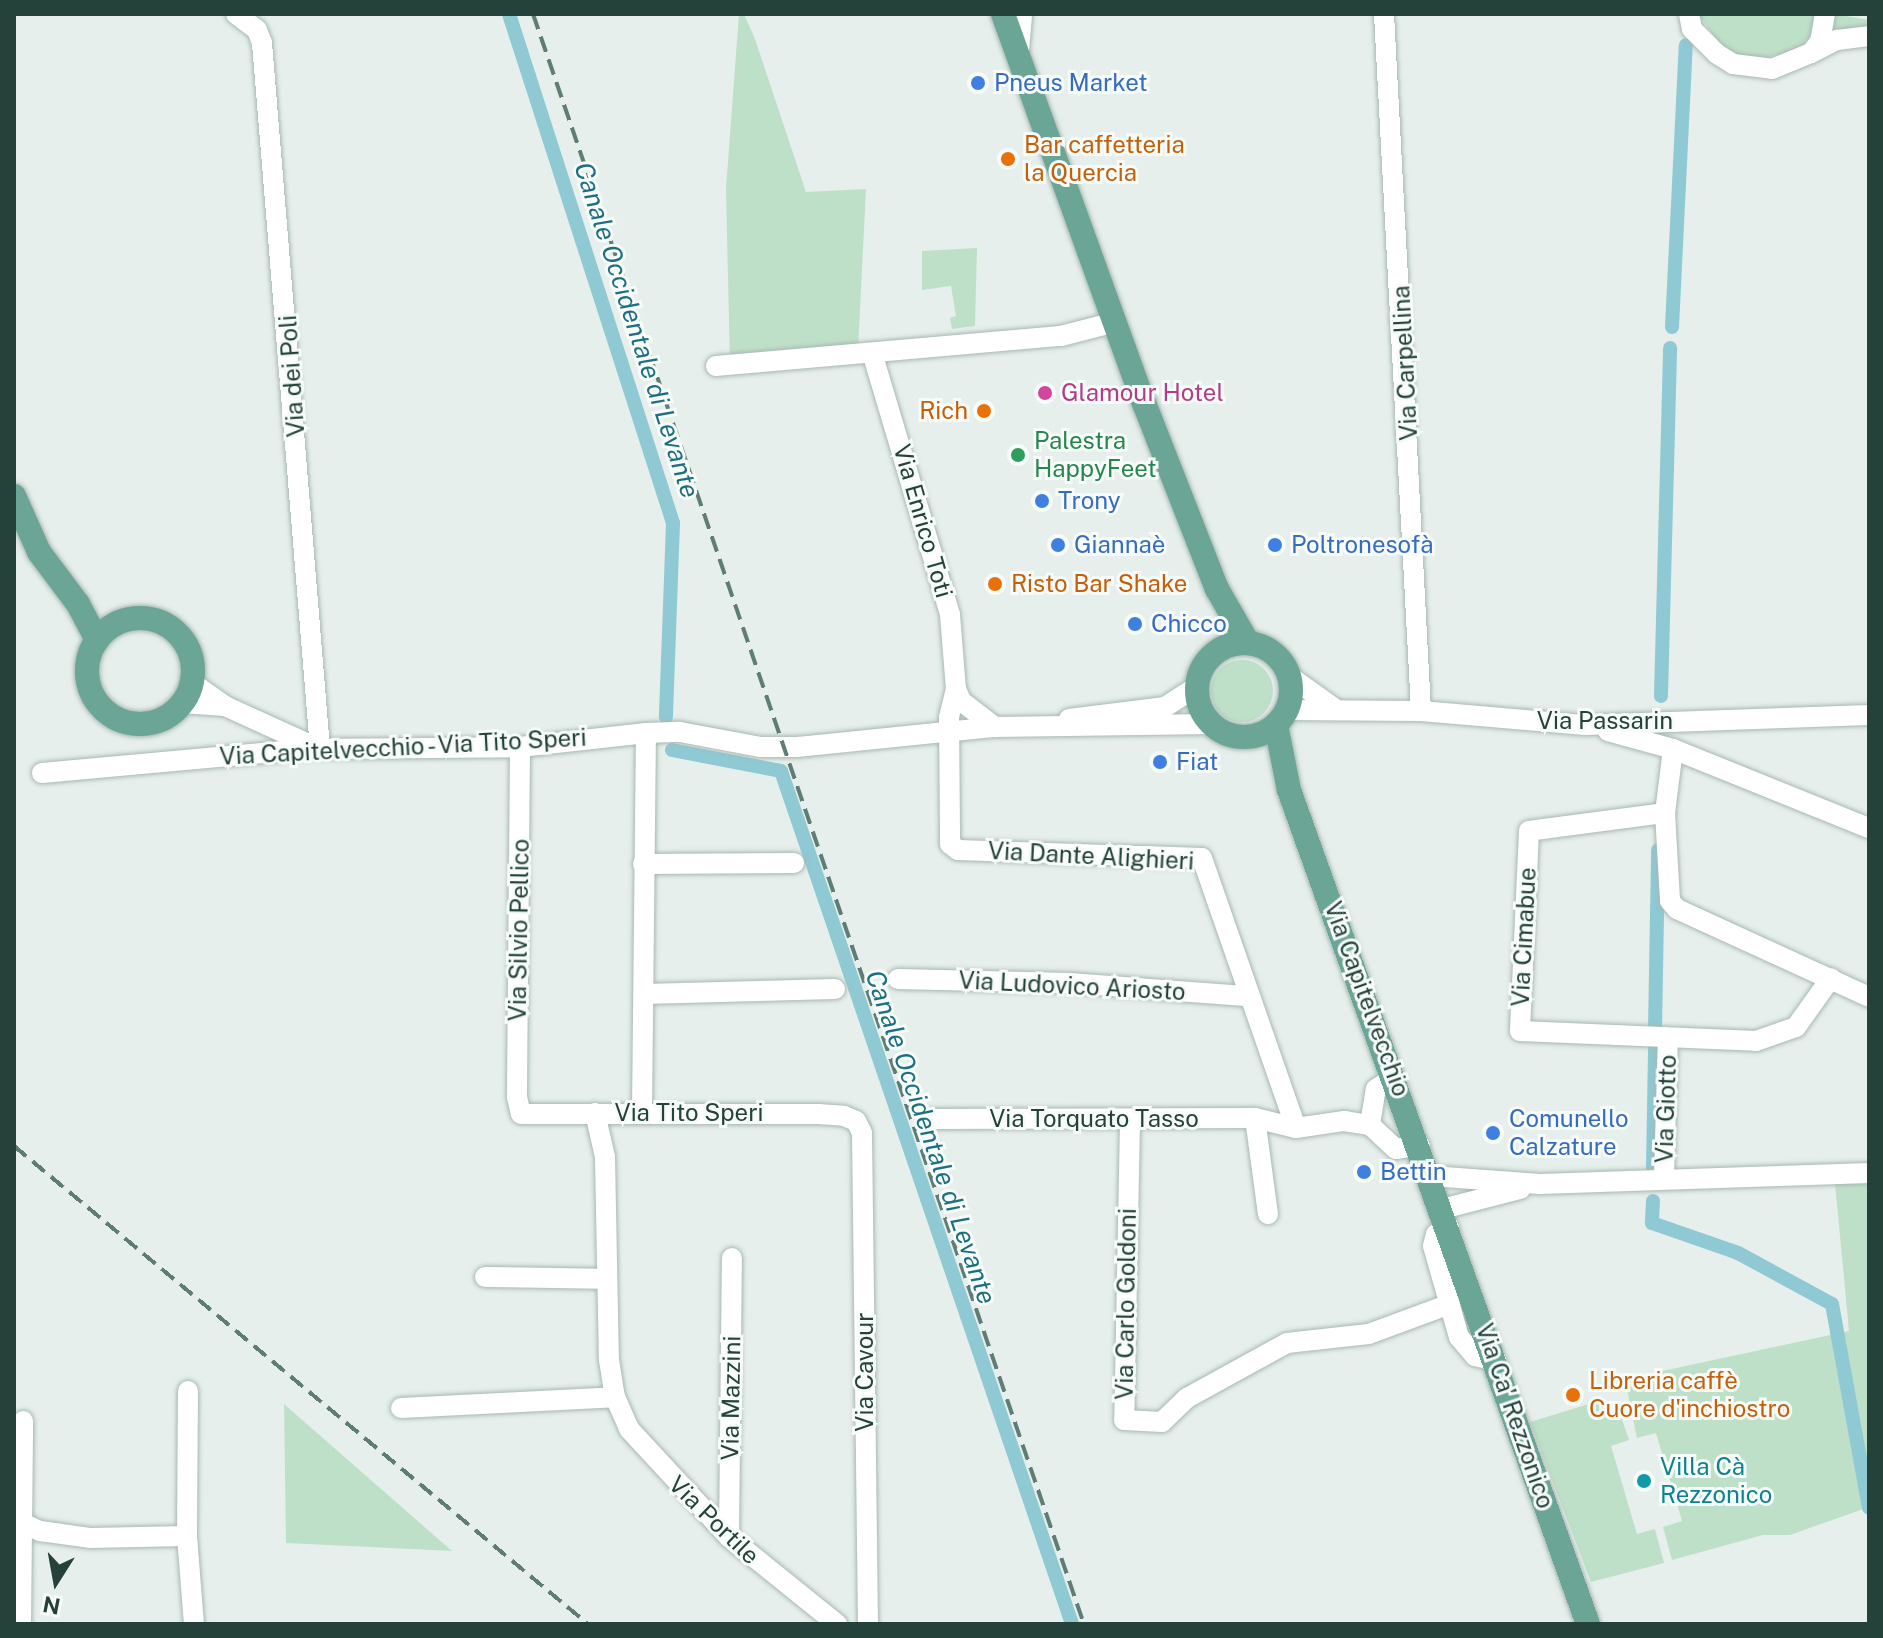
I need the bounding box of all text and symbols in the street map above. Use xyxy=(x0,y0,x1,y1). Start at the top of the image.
place label: Pneus Market xyxy=(994,69,1148,97)
marker: Pneus Market xyxy=(969,74,987,92)
place label: Bar caffetteria la Quercia xyxy=(1024,131,1185,187)
marker: Bar caffetteria la Quercia xyxy=(999,150,1017,168)
water label: Canale Occidentale di Levante xyxy=(568,158,706,502)
street label: Via Carpellina xyxy=(1387,285,1423,441)
street label: Via dei Poli xyxy=(273,314,311,438)
place label: Glamour Hotel xyxy=(1061,379,1224,407)
marker: Glamour Hotel xyxy=(1036,384,1054,402)
place label: Rich xyxy=(919,397,968,425)
marker: Rich xyxy=(975,402,993,420)
place label: Palestra HappyFeet xyxy=(1034,427,1157,483)
street label: Via Enrico Toti xyxy=(887,441,959,601)
marker: Palestra HappyFeet xyxy=(1009,446,1027,464)
place label: Trony xyxy=(1058,487,1121,515)
marker: Trony xyxy=(1033,492,1051,510)
place label: Giannaè xyxy=(1074,531,1165,559)
place label: Poltronesofà xyxy=(1291,531,1434,559)
marker: Giannaè xyxy=(1049,536,1067,554)
marker: Poltronesofà xyxy=(1266,536,1284,554)
place label: Risto Bar Shake xyxy=(1011,570,1188,598)
marker: Risto Bar Shake xyxy=(986,575,1004,593)
place label: Chicco xyxy=(1151,610,1227,638)
marker: Chicco xyxy=(1126,615,1144,633)
street label: Via Passarin xyxy=(1537,707,1673,735)
street label: Via Capitelvecchio - Via Tito Speri xyxy=(215,723,591,771)
place label: Fiat xyxy=(1176,748,1218,776)
marker: Fiat xyxy=(1151,753,1169,771)
street label: Via Dante Alighieri xyxy=(987,836,1195,876)
street label: Via Silvio Pellico xyxy=(503,838,535,1022)
street label: Via Cimabue xyxy=(1506,867,1542,1007)
street label: Via Capitelvecchio xyxy=(1318,898,1416,1100)
water label: Canale Occidentale di Levante xyxy=(859,966,1003,1308)
street label: Via Ludovico Ariosto xyxy=(958,966,1186,1006)
street label: Via Giotto xyxy=(1650,1054,1682,1164)
street label: Via Tito Speri xyxy=(614,1099,764,1127)
street label: Via Torquato Tasso xyxy=(989,1105,1199,1133)
place label: Comunello Calzature xyxy=(1509,1105,1629,1161)
marker: Comunello Calzature xyxy=(1484,1124,1502,1142)
place label: Bettin xyxy=(1380,1158,1447,1186)
marker: Bettin xyxy=(1355,1163,1373,1181)
street label: Via Carlo Goldoni xyxy=(1110,1208,1142,1400)
street label: Via Cavour xyxy=(851,1312,879,1432)
street label: Via Ca' Rezzonico xyxy=(1470,1320,1560,1512)
street label: Via Mazzini xyxy=(716,1335,746,1461)
place label: Libreria caffè Cuore d'inchiostro xyxy=(1589,1367,1791,1423)
marker: Libreria caffè Cuore d'inchiostro xyxy=(1564,1386,1582,1404)
place label: Villa Cà Rezzonico xyxy=(1660,1453,1772,1509)
street label: Via Portile xyxy=(663,1470,765,1570)
marker: Villa Cà Rezzonico xyxy=(1635,1472,1653,1490)
north arrow xyxy=(16,1542,96,1622)
text: N xyxy=(40,1591,62,1620)

